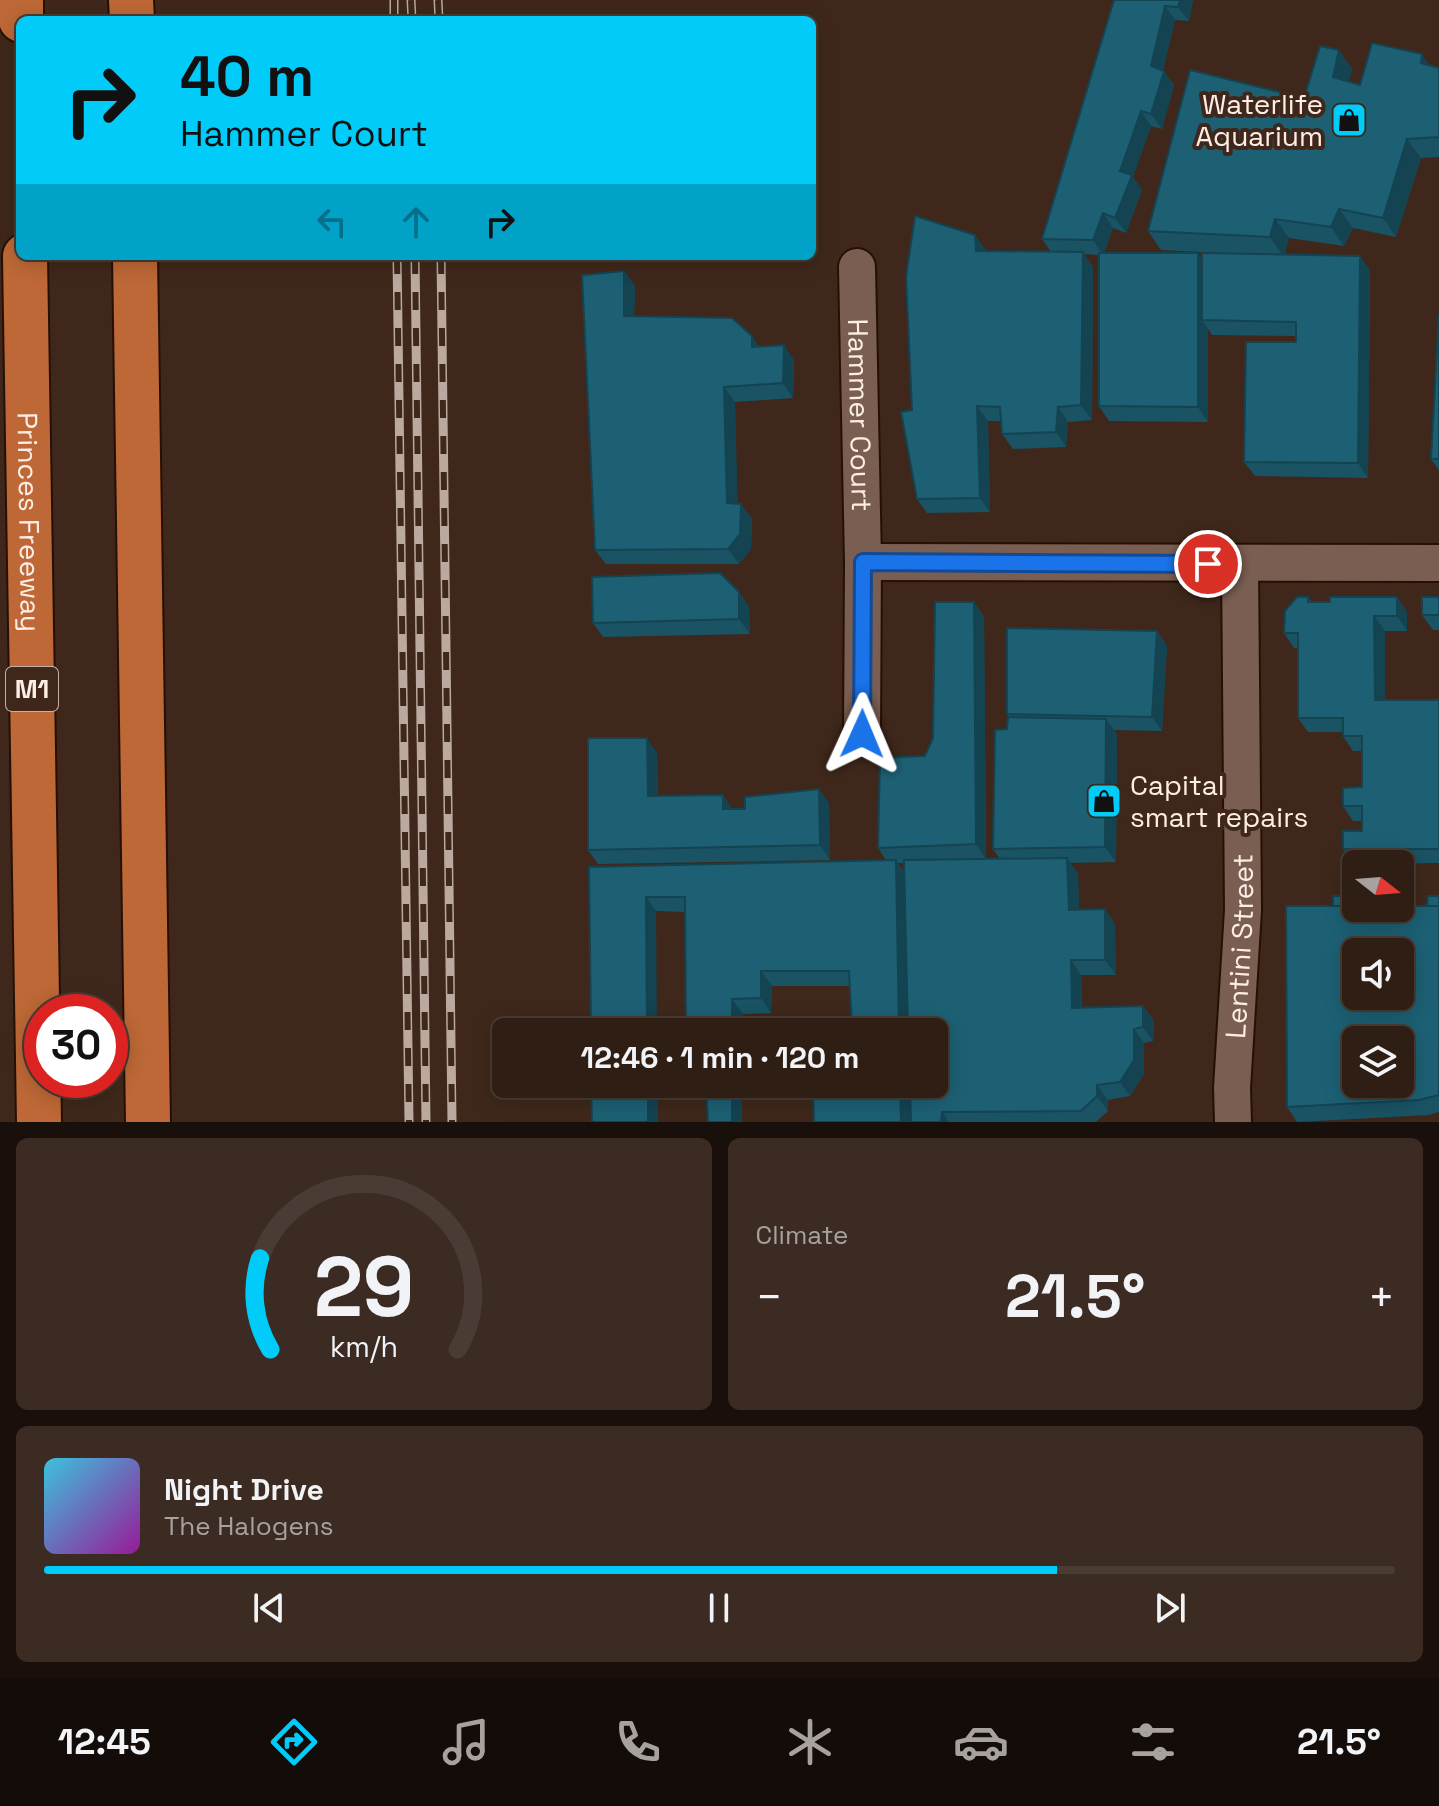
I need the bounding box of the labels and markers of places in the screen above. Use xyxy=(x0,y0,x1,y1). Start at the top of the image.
place label: Waterlife Aquarium xyxy=(1195,86,1323,154)
shop icon: Waterlife Aquarium xyxy=(1330,101,1368,139)
pin xyxy=(1174,530,1242,598)
place label: Capital smart repairs xyxy=(1130,767,1308,835)
shop icon: Capital smart repairs xyxy=(1085,782,1123,820)

